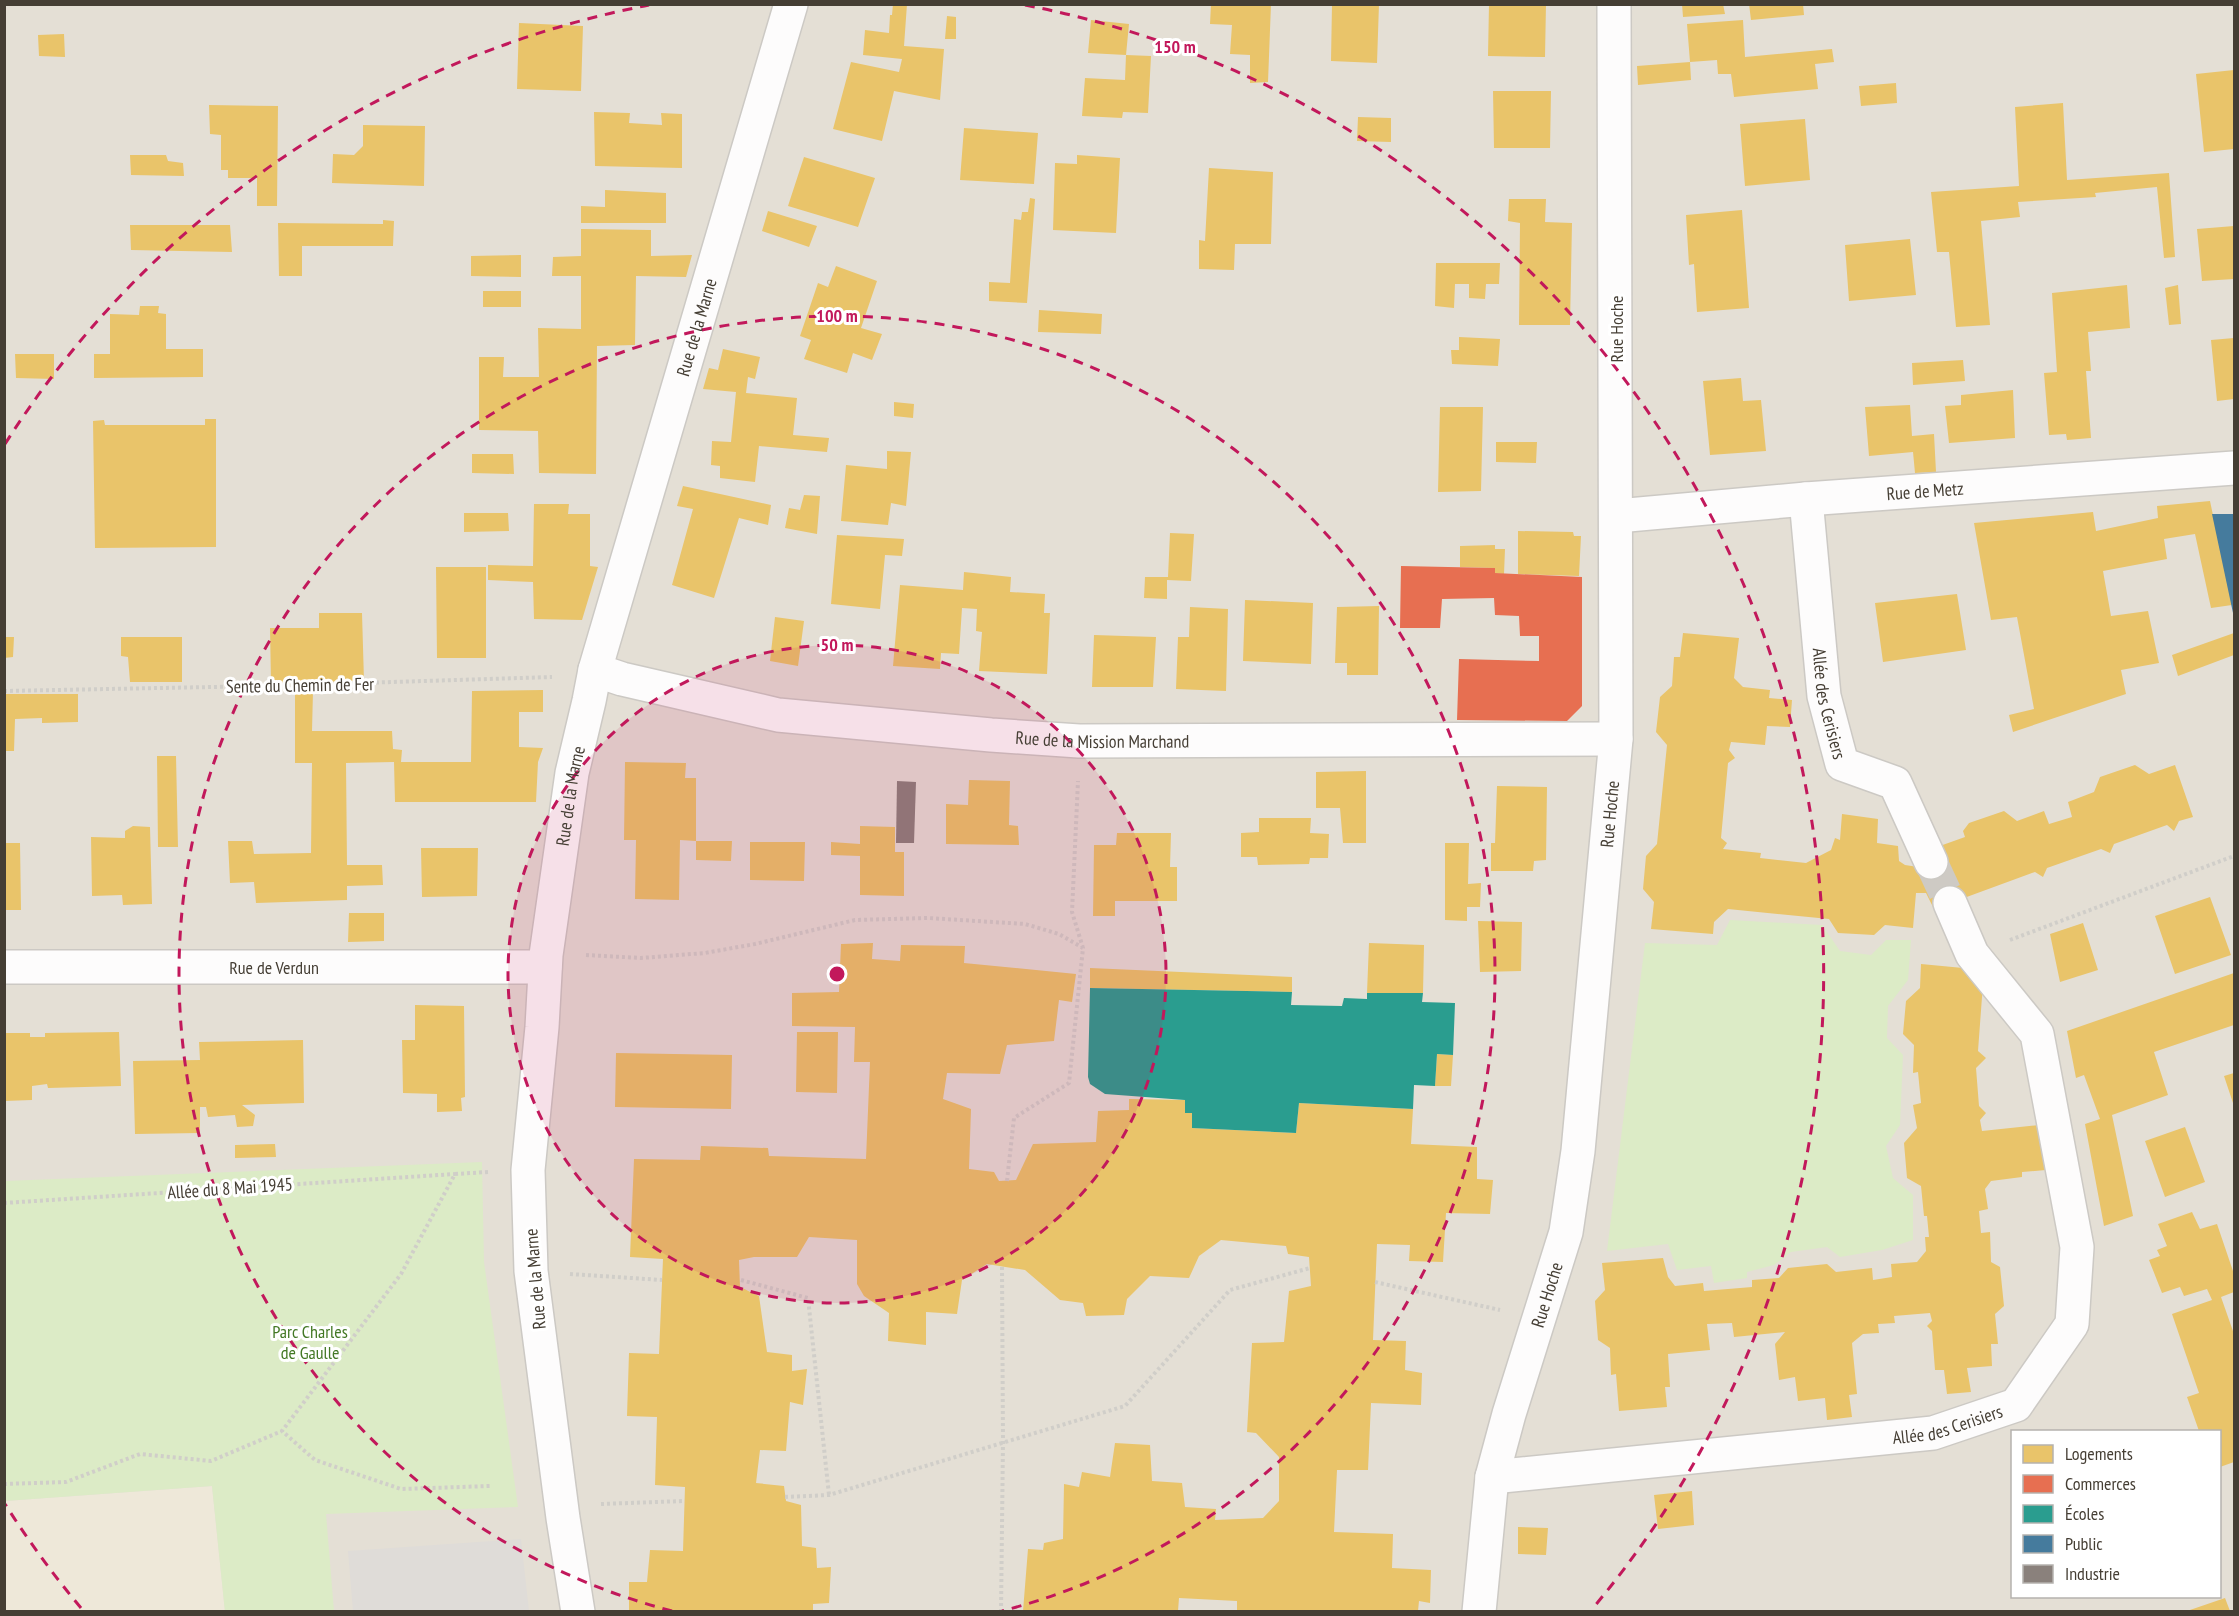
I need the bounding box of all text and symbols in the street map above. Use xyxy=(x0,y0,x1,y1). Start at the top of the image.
text: 150 m xyxy=(1154,35,1196,58)
street label: Rue de la Marne xyxy=(671,275,721,379)
street label: Rue Hoche xyxy=(1605,296,1628,362)
text: 100 m xyxy=(816,304,858,327)
street label: Rue de Metz xyxy=(1886,476,1964,505)
text: 50 m xyxy=(821,633,853,656)
street label: Allée des Cerisiers xyxy=(1808,647,1852,762)
street label: Sente du Chemin de Fer xyxy=(226,672,374,698)
street label: Rue de la Mission Marchand xyxy=(1015,725,1189,753)
street label: Rue de la Marne xyxy=(550,744,590,847)
street label: Rue Hoche xyxy=(1595,780,1624,848)
street label: Rue de Verdun xyxy=(229,956,319,979)
centre of rings xyxy=(827,964,847,984)
street label: Allée du 8 Mai 1945 xyxy=(167,1172,293,1204)
street label: Rue de la Marne xyxy=(519,1228,551,1330)
street label: Rue Hoche xyxy=(1525,1259,1567,1330)
park label: Parc Charles de Gaulle xyxy=(272,1320,348,1364)
street label: Allée des Cerisiers xyxy=(1891,1399,2005,1448)
legend xyxy=(2011,1430,2221,1598)
text: Logements xyxy=(2065,1442,2133,1465)
text: Commerces xyxy=(2065,1472,2136,1495)
text: Écoles xyxy=(2065,1502,2104,1525)
text: Public xyxy=(2065,1532,2103,1555)
text: Industrie xyxy=(2065,1562,2120,1585)

